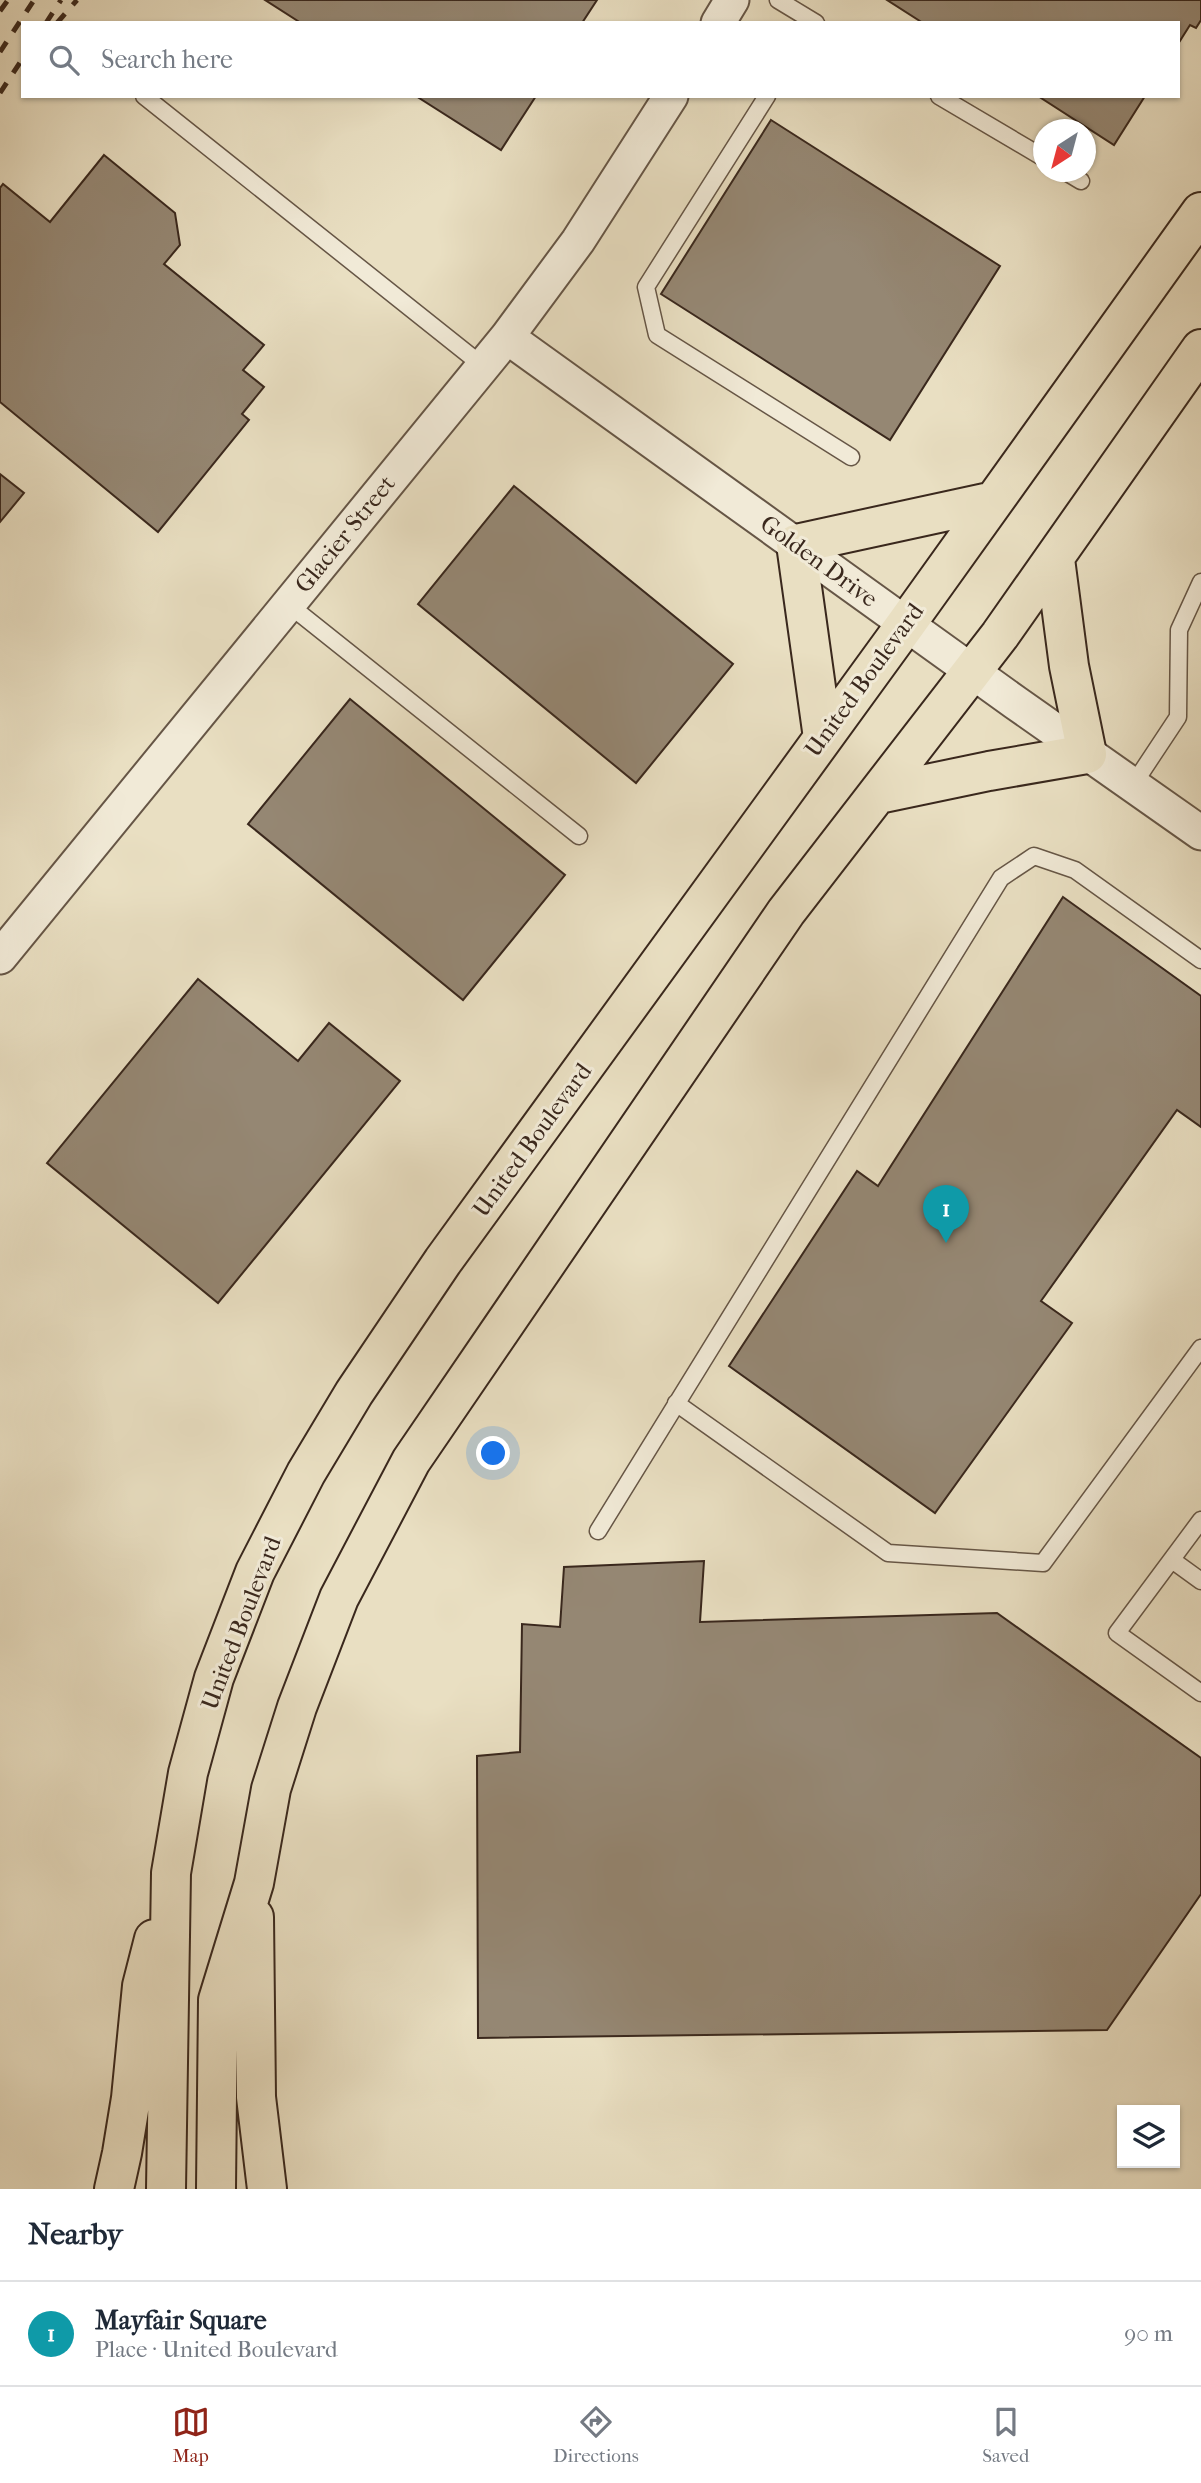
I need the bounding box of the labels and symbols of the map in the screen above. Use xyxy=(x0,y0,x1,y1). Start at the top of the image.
north arrow xyxy=(1033,119,1096,182)
street label: Glacier Street xyxy=(289,469,401,598)
street label: Golden Drive xyxy=(755,509,883,613)
street label: United Boulevard xyxy=(799,597,930,762)
street label: United Boulevard xyxy=(467,1057,598,1222)
pin: 1 xyxy=(923,1185,969,1243)
your location xyxy=(476,1436,510,1470)
street label: United Boulevard xyxy=(195,1532,287,1714)

